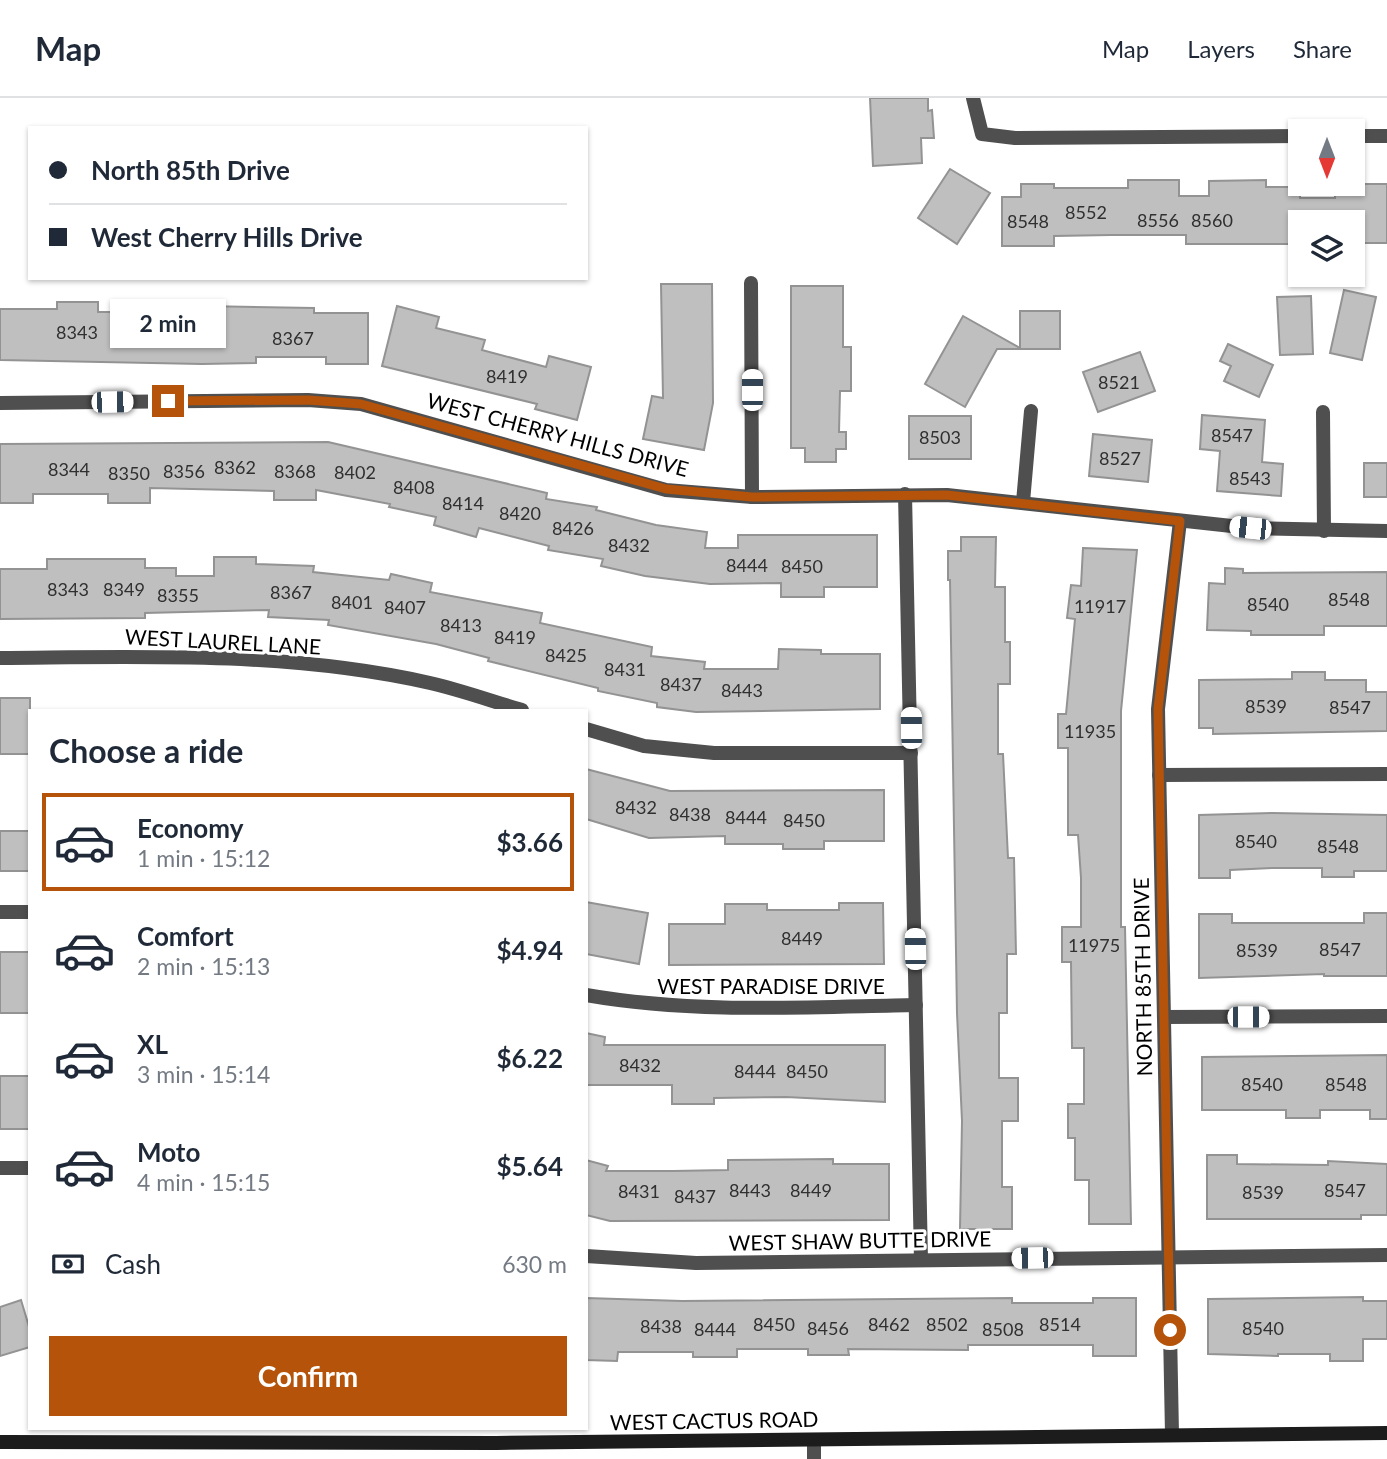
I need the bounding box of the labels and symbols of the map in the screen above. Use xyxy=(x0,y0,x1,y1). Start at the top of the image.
north arrow xyxy=(1288,119,1365,196)
house number: 8552 xyxy=(1065,201,1107,223)
house number: 8556 xyxy=(1137,209,1179,231)
house number: 8560 xyxy=(1191,209,1233,231)
house number: 8548 xyxy=(1007,210,1049,232)
callout: 2 min xyxy=(110,300,226,348)
house number: 8343 xyxy=(56,321,98,343)
house number: 8367 xyxy=(272,327,314,349)
house number: 8419 xyxy=(486,365,528,387)
car xyxy=(742,369,763,411)
house number: 8521 xyxy=(1098,371,1140,393)
route end xyxy=(152,385,184,417)
street label: WEST CHERRY HILLS DRIVE xyxy=(425,387,691,481)
car xyxy=(91,391,134,413)
house number: 8547 xyxy=(1211,424,1253,446)
house number: 8503 xyxy=(919,426,961,448)
house number: 8527 xyxy=(1099,447,1141,469)
house number: 8362 xyxy=(214,456,256,478)
house number: 8344 xyxy=(48,458,90,480)
house number: 8356 xyxy=(163,460,205,482)
house number: 8368 xyxy=(274,460,316,482)
house number: 8402 xyxy=(334,461,376,483)
house number: 8350 xyxy=(108,462,150,484)
house number: 8543 xyxy=(1229,467,1271,489)
house number: 8408 xyxy=(393,476,435,498)
house number: 8414 xyxy=(442,492,484,514)
house number: 8420 xyxy=(499,502,541,524)
car xyxy=(1229,515,1272,541)
house number: 8426 xyxy=(552,517,594,539)
house number: 8432 xyxy=(608,534,650,556)
house number: 8444 xyxy=(726,554,768,576)
house number: 8450 xyxy=(781,555,823,577)
house number: 8343 xyxy=(47,578,89,600)
house number: 8349 xyxy=(103,578,145,600)
house number: 8367 xyxy=(270,581,312,603)
house number: 8355 xyxy=(157,584,199,606)
house number: 8548 xyxy=(1328,588,1370,610)
house number: 8401 xyxy=(331,591,373,613)
house number: 8540 xyxy=(1247,593,1289,615)
house number: 11917 xyxy=(1074,595,1126,617)
house number: 8407 xyxy=(384,596,426,618)
house number: 8413 xyxy=(440,614,482,636)
street label: WEST LAUREL LANE xyxy=(124,623,322,659)
house number: 8419 xyxy=(494,626,536,648)
house number: 8425 xyxy=(545,644,587,666)
house number: 8431 xyxy=(604,658,646,680)
house number: 8437 xyxy=(660,673,702,695)
house number: 8443 xyxy=(721,679,763,701)
house number: 8539 xyxy=(1245,695,1287,717)
house number: 8547 xyxy=(1329,696,1371,718)
car xyxy=(901,707,922,749)
house number: 11935 xyxy=(1064,720,1116,742)
house number: 8432 xyxy=(615,796,657,818)
house number: 8438 xyxy=(669,803,711,825)
house number: 8444 xyxy=(725,806,767,828)
house number: 8450 xyxy=(783,809,825,831)
house number: 8540 xyxy=(1235,830,1277,852)
house number: 8548 xyxy=(1317,835,1359,857)
street label: NORTH 85TH DRIVE xyxy=(1128,877,1156,1077)
house number: 8449 xyxy=(781,927,823,949)
car xyxy=(905,928,926,970)
house number: 11975 xyxy=(1068,934,1120,956)
house number: 8547 xyxy=(1319,938,1361,960)
house number: 8539 xyxy=(1236,939,1278,961)
street label: WEST PARADISE DRIVE xyxy=(657,973,885,998)
car xyxy=(1228,1007,1270,1028)
house number: 8432 xyxy=(619,1054,661,1076)
house number: 8444 xyxy=(734,1060,776,1082)
house number: 8450 xyxy=(786,1060,828,1082)
house number: 8540 xyxy=(1241,1073,1283,1095)
house number: 8548 xyxy=(1325,1073,1367,1095)
house number: 8443 xyxy=(729,1179,771,1201)
house number: 8449 xyxy=(790,1179,832,1201)
house number: 8547 xyxy=(1324,1179,1366,1201)
house number: 8431 xyxy=(618,1180,660,1202)
house number: 8539 xyxy=(1242,1181,1284,1203)
house number: 8437 xyxy=(674,1185,716,1207)
street label: WEST SHAW BUTTE DRIVE xyxy=(728,1225,992,1255)
car xyxy=(1011,1247,1054,1269)
house number: 8450 xyxy=(753,1313,795,1335)
house number: 8462 xyxy=(868,1313,910,1335)
house number: 8502 xyxy=(926,1313,968,1335)
house number: 8514 xyxy=(1039,1313,1081,1335)
route start xyxy=(1154,1314,1186,1346)
house number: 8438 xyxy=(640,1315,682,1337)
house number: 8456 xyxy=(807,1317,849,1339)
house number: 8540 xyxy=(1242,1317,1284,1339)
house number: 8444 xyxy=(694,1318,736,1340)
house number: 8508 xyxy=(982,1318,1024,1340)
street label: WEST CACTUS ROAD xyxy=(610,1406,818,1434)

